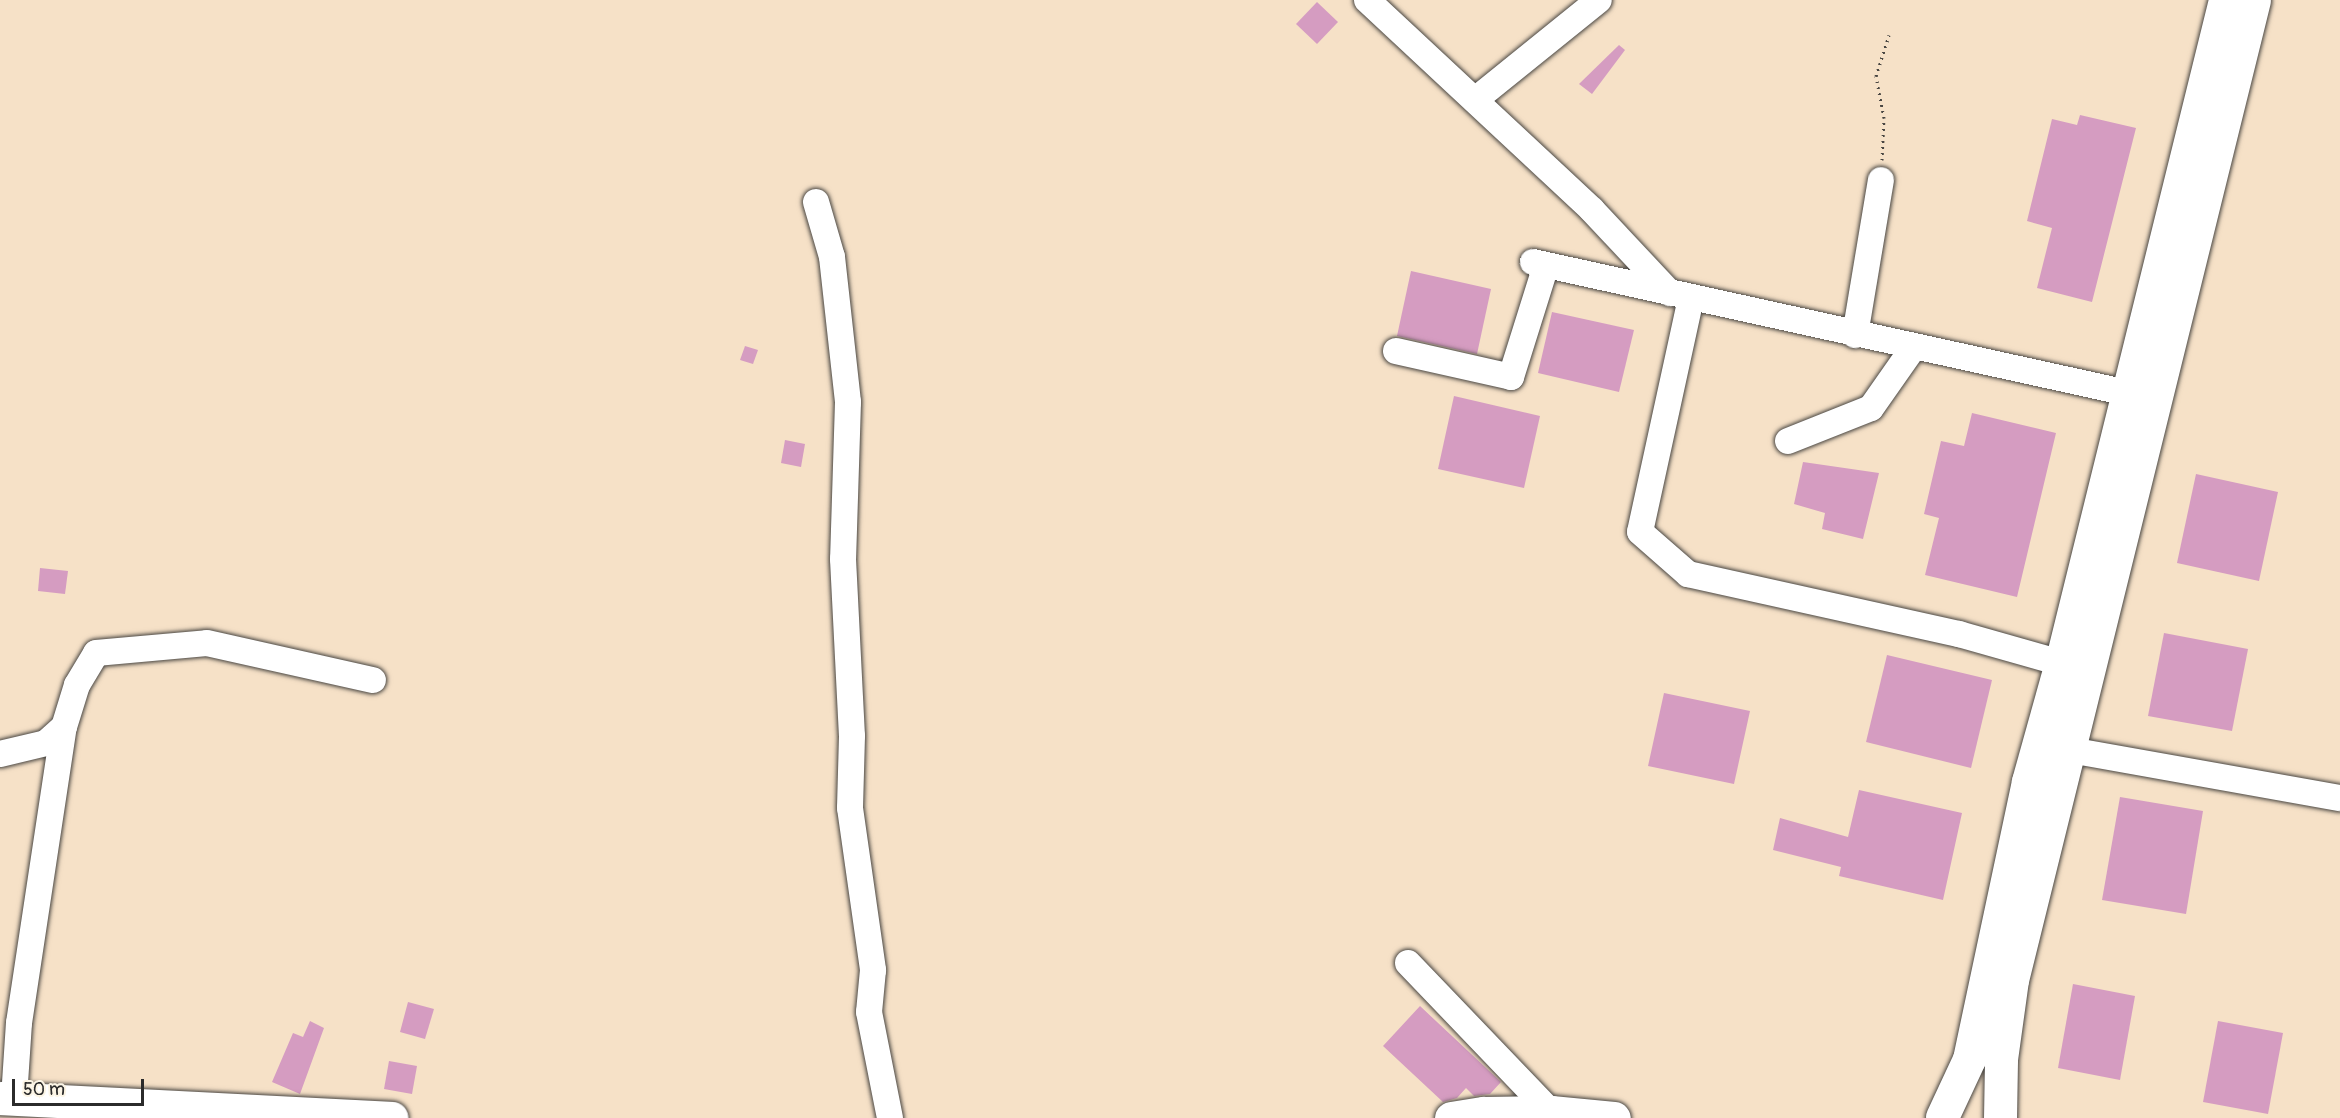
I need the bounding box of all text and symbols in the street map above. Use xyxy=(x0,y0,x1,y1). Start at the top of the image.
scale bar xyxy=(15,1067,147,1105)
text: 50 m xyxy=(23,1078,65,1101)

